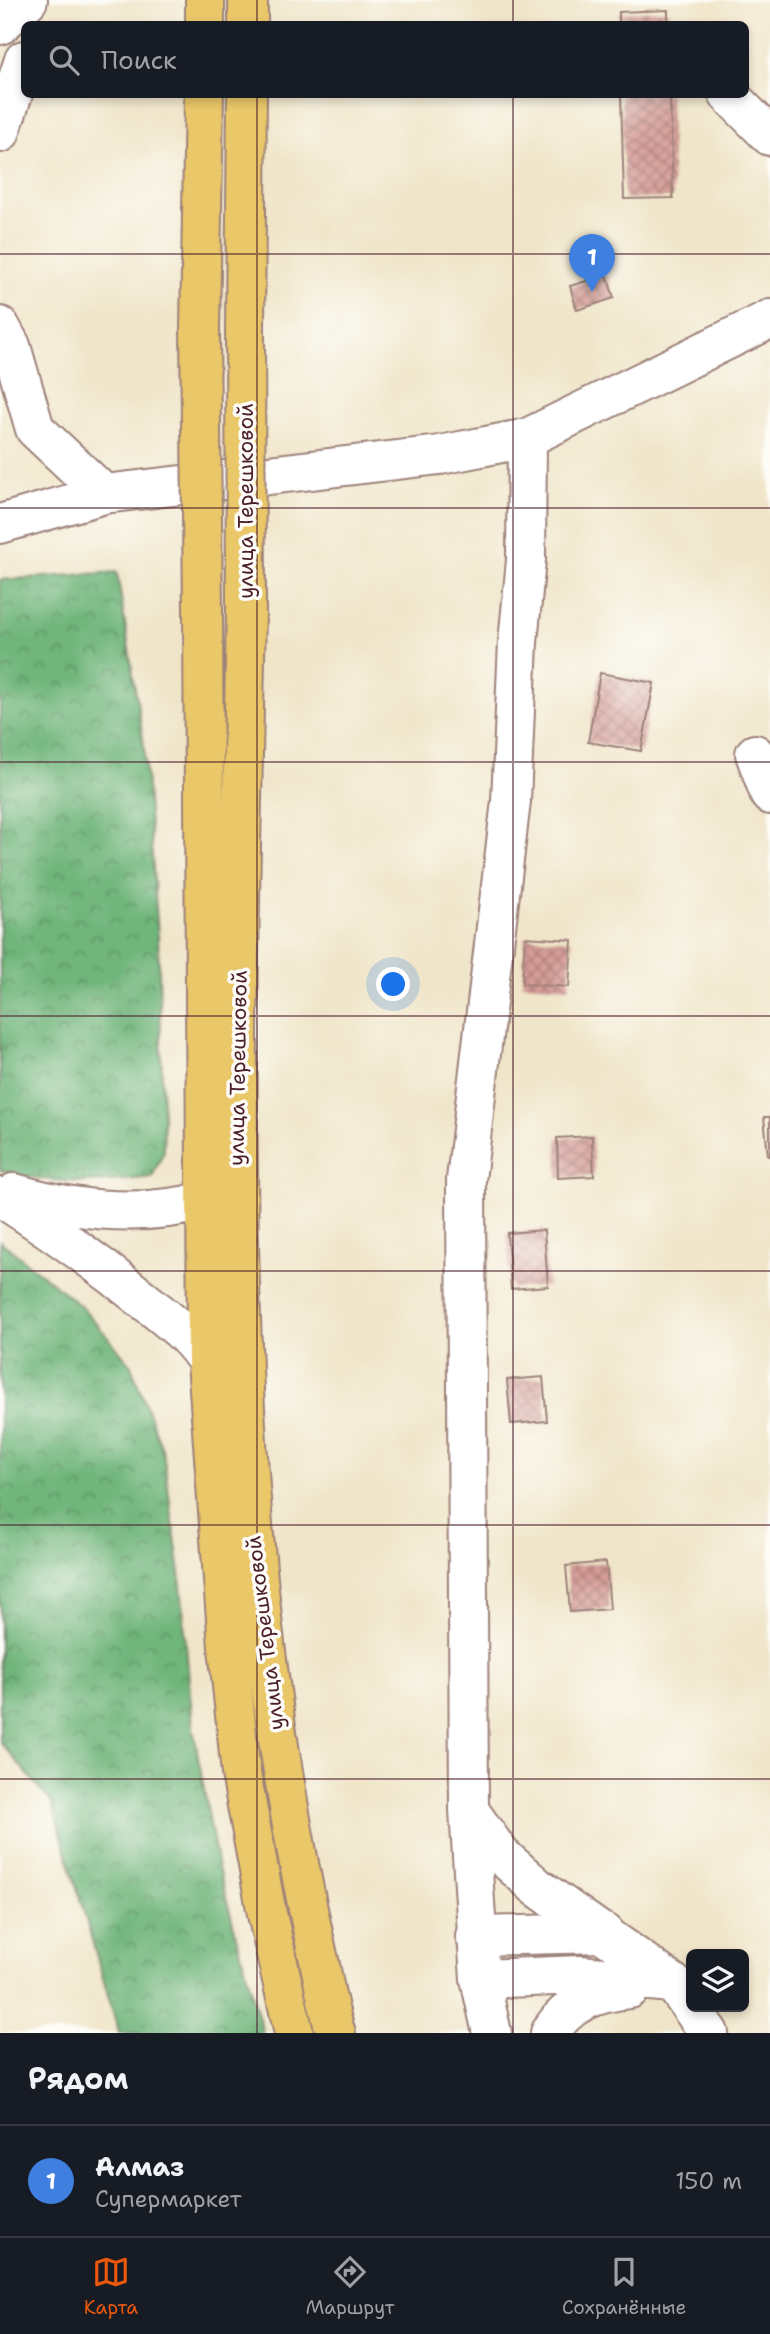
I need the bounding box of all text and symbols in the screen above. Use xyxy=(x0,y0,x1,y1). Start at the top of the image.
search box xyxy=(21,21,749,98)
icon: search xyxy=(45,41,83,79)
text: Поиск xyxy=(101,42,177,77)
pin: 1 xyxy=(569,234,615,292)
street label: улица Терешковой xyxy=(232,403,260,599)
your location xyxy=(376,967,410,1001)
street label: улица Терешковой xyxy=(222,970,254,1166)
street label: улица Терешковой xyxy=(239,1534,291,1732)
map controls xyxy=(686,1949,749,2012)
button: layers xyxy=(686,1949,749,2012)
text: Рядом xyxy=(28,2058,128,2099)
text: Алмаз xyxy=(95,2149,184,2184)
text: 1 xyxy=(46,2166,56,2196)
text: 150 m xyxy=(675,2166,742,2196)
text: Супермаркет xyxy=(95,2184,242,2214)
tab: Карта xyxy=(84,2253,138,2320)
tab: Маршрут xyxy=(306,2253,394,2320)
tab: Сохранённые xyxy=(562,2253,686,2320)

